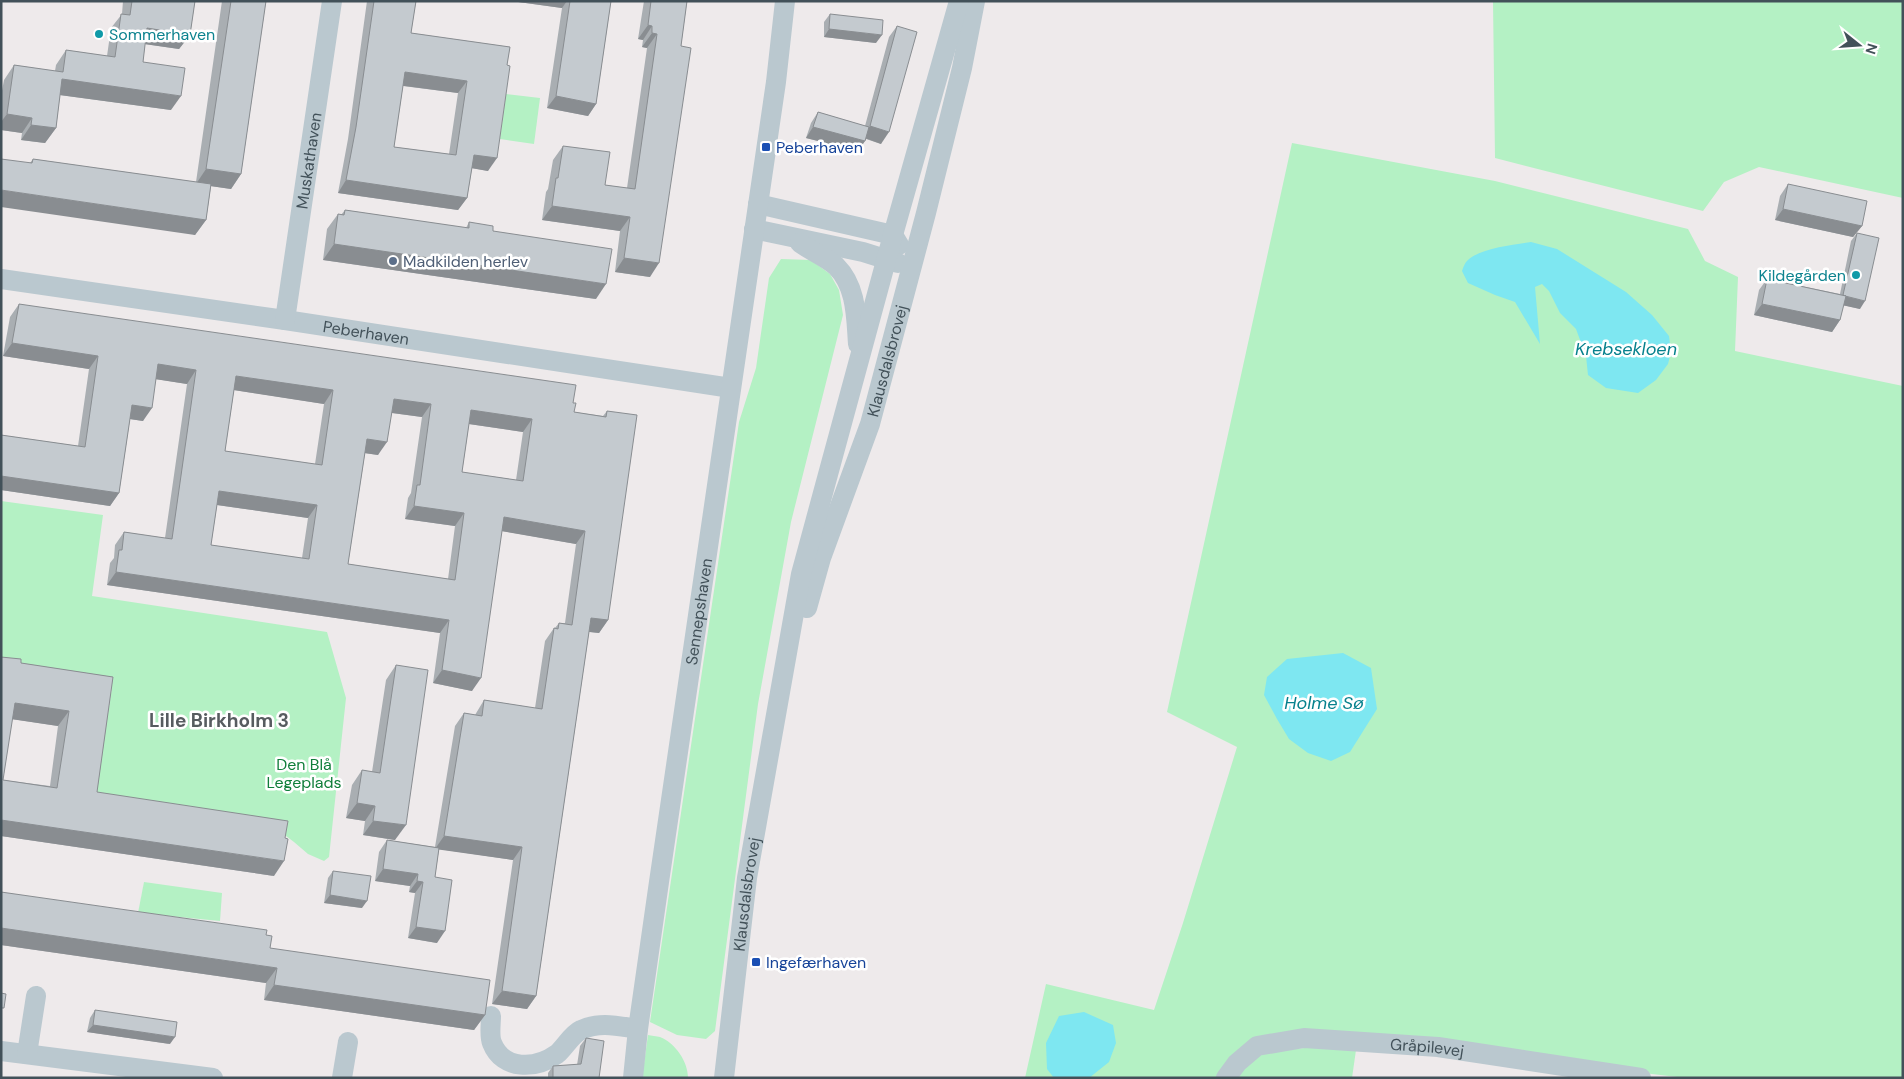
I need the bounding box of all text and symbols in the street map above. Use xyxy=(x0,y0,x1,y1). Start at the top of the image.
north arrow xyxy=(1834,20,1884,70)
place label: Sommerhaven xyxy=(109,24,215,45)
marker: Sommerhaven xyxy=(93,28,105,40)
text: N xyxy=(1861,41,1882,56)
street label: Muskathaven xyxy=(291,111,326,210)
place label: Peberhaven xyxy=(776,137,863,158)
marker: Peberhaven xyxy=(760,141,772,153)
place label: Madkilden herlev xyxy=(403,251,529,272)
marker: Madkilden herlev xyxy=(387,255,399,267)
place label: Kildegården xyxy=(1759,265,1846,286)
marker: Kildegården xyxy=(1850,269,1862,281)
street label: Klausdalsbrovej xyxy=(862,302,912,419)
street label: Peberhaven xyxy=(322,315,411,349)
water label: Krebsekloen xyxy=(1575,337,1677,361)
street label: Sennepshaven xyxy=(680,557,717,667)
water label: Holme Sø xyxy=(1284,691,1364,715)
district label: Lille Birkholm 3 xyxy=(149,708,289,733)
park label: Den Blå Legeplads xyxy=(266,754,342,793)
street label: Klausdalsbrovej xyxy=(728,836,765,953)
place label: Ingefærhaven xyxy=(766,952,866,973)
marker: Ingefærhaven xyxy=(750,956,762,968)
street label: Gråpilevej xyxy=(1390,1033,1465,1061)

